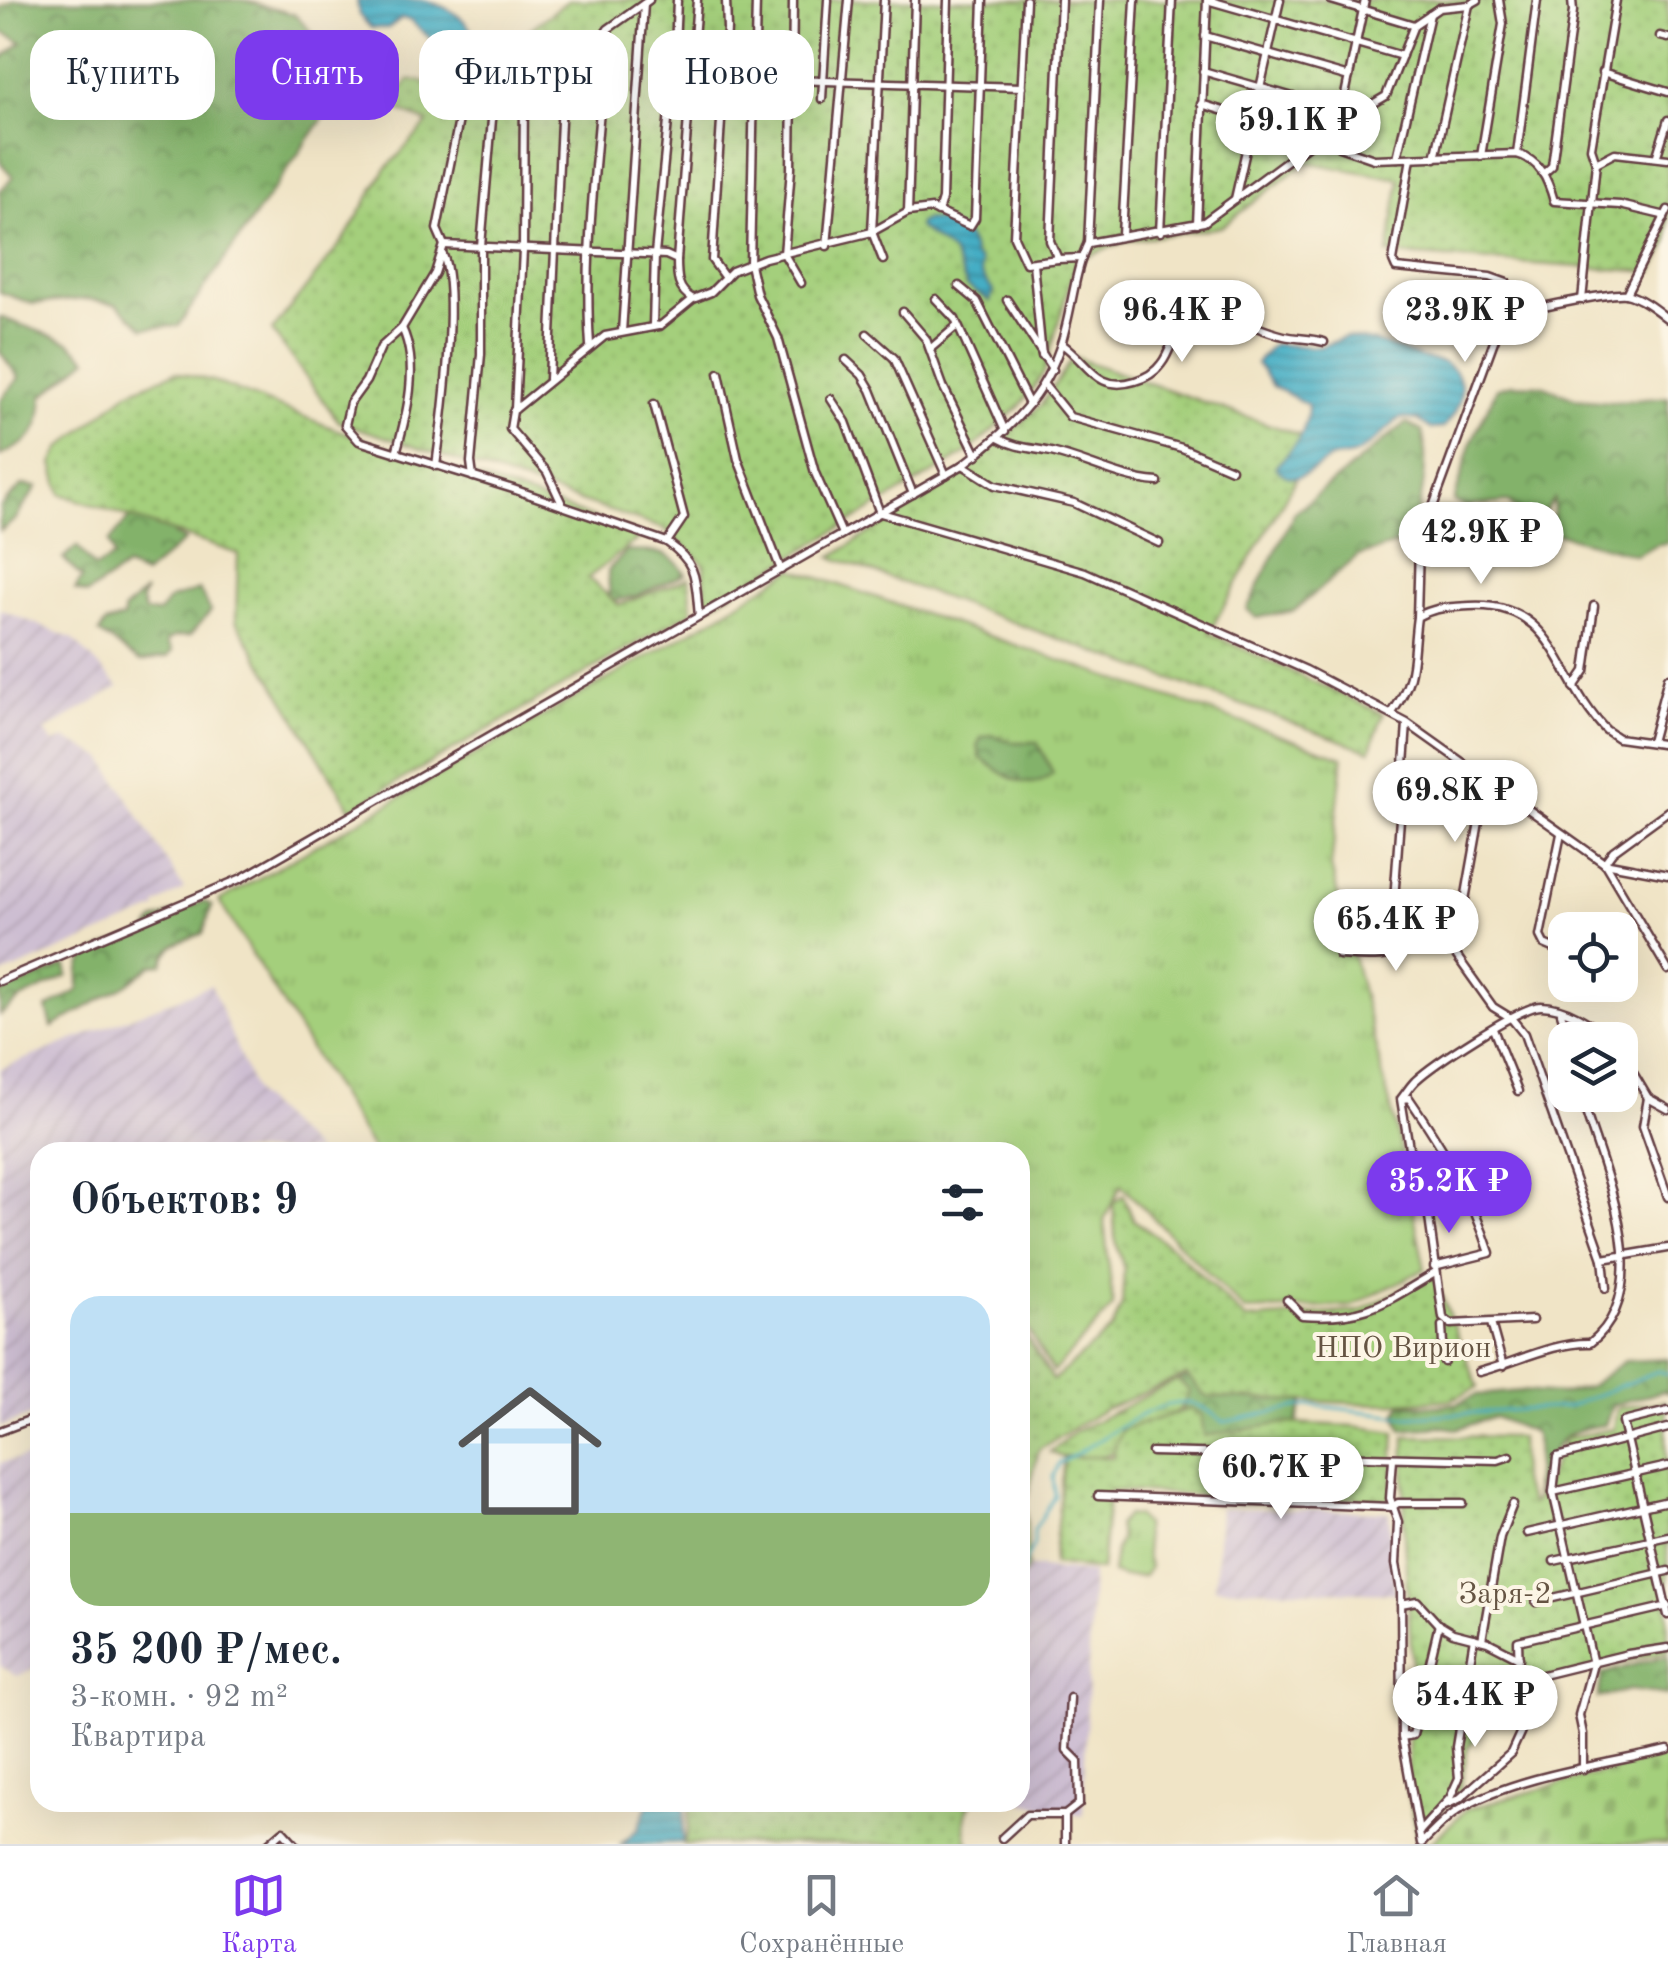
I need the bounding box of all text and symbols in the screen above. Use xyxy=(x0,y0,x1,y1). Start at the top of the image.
chip: Купить xyxy=(30,30,215,120)
chip: Снять xyxy=(235,30,399,120)
chip: Фильтры xyxy=(419,30,628,120)
chip: Новое xyxy=(648,30,814,120)
pin: 59.1K ₽ xyxy=(1206,90,1390,175)
text: 59.1K ₽ xyxy=(1238,106,1358,138)
pin: 96.4K ₽ xyxy=(1090,280,1274,365)
pin: 23.9K ₽ xyxy=(1373,280,1557,365)
text: 96.4K ₽ xyxy=(1122,296,1242,328)
text: 23.9K ₽ xyxy=(1405,296,1525,328)
pin: 42.9K ₽ xyxy=(1389,502,1573,587)
text: 42.9K ₽ xyxy=(1421,518,1541,550)
pin: 69.8K ₽ xyxy=(1363,760,1547,845)
text: 69.8K ₽ xyxy=(1395,776,1515,808)
pin: 65.4K ₽ xyxy=(1304,889,1488,974)
text: 65.4K ₽ xyxy=(1336,905,1456,937)
map controls xyxy=(1548,912,1638,1112)
button: locate xyxy=(1548,912,1638,1002)
button: layers xyxy=(1548,1022,1638,1112)
pin: 35.2K ₽ xyxy=(1357,1151,1541,1236)
text: 35.2K ₽ xyxy=(1389,1167,1509,1199)
icon: filters xyxy=(935,1175,990,1230)
text: Объектов: 9 xyxy=(70,1181,298,1223)
park label: НПО Вирион xyxy=(1315,1334,1491,1364)
icon: home xyxy=(440,1361,620,1541)
pin: 60.7K ₽ xyxy=(1189,1437,1373,1522)
text: 60.7K ₽ xyxy=(1221,1453,1341,1485)
park label: Заря-2 xyxy=(1458,1580,1552,1610)
text: 35 200 ₽/мес. xyxy=(70,1631,342,1673)
pin: 54.4K ₽ xyxy=(1383,1665,1567,1750)
text: 54.4K ₽ xyxy=(1415,1681,1535,1713)
text: 3-комн. · 92 m² xyxy=(70,1682,288,1714)
text: Квартира xyxy=(70,1722,206,1754)
tab: Карта xyxy=(221,1868,297,1963)
tab: Сохранённые xyxy=(739,1868,904,1963)
tab: Главная xyxy=(1346,1868,1447,1963)

